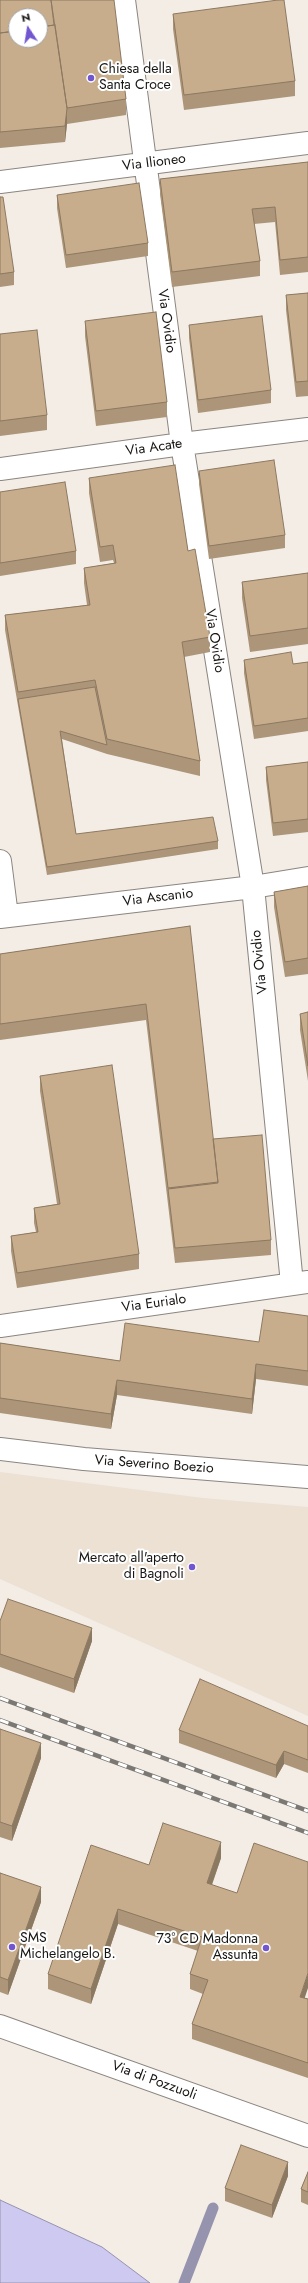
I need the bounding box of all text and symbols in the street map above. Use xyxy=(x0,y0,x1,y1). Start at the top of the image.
north arrow xyxy=(8,8,48,48)
text: N xyxy=(20,9,32,26)
place label: Chiesa della Santa Croce xyxy=(99,62,172,94)
marker: Chiesa della Santa Croce xyxy=(86,73,96,83)
street label: Via Ilioneo xyxy=(121,151,187,175)
street label: Via Ovidio xyxy=(153,288,179,354)
street label: Via Acate xyxy=(125,436,183,460)
street label: Via Ovidio xyxy=(201,608,227,674)
street label: Via Ascanio xyxy=(122,885,194,911)
street label: Via Ovidio xyxy=(248,929,272,995)
street label: Via Eurialo xyxy=(121,1291,187,1317)
street label: Via Severino Boezio xyxy=(94,1452,214,1478)
place label: Mercato all'aperto di Bagnoli xyxy=(79,1551,184,1584)
marker: Mercato all'aperto di Bagnoli xyxy=(187,1562,197,1572)
place label: SMS Michelangelo B. xyxy=(20,1931,116,1964)
place label: 73° CD Madonna Assunta xyxy=(156,1932,258,1964)
marker: SMS Michelangelo B. xyxy=(7,1942,17,1952)
marker: 73° CD Madonna Assunta xyxy=(261,1943,271,1953)
street label: Via di Pozzuoli xyxy=(109,2058,199,2104)

